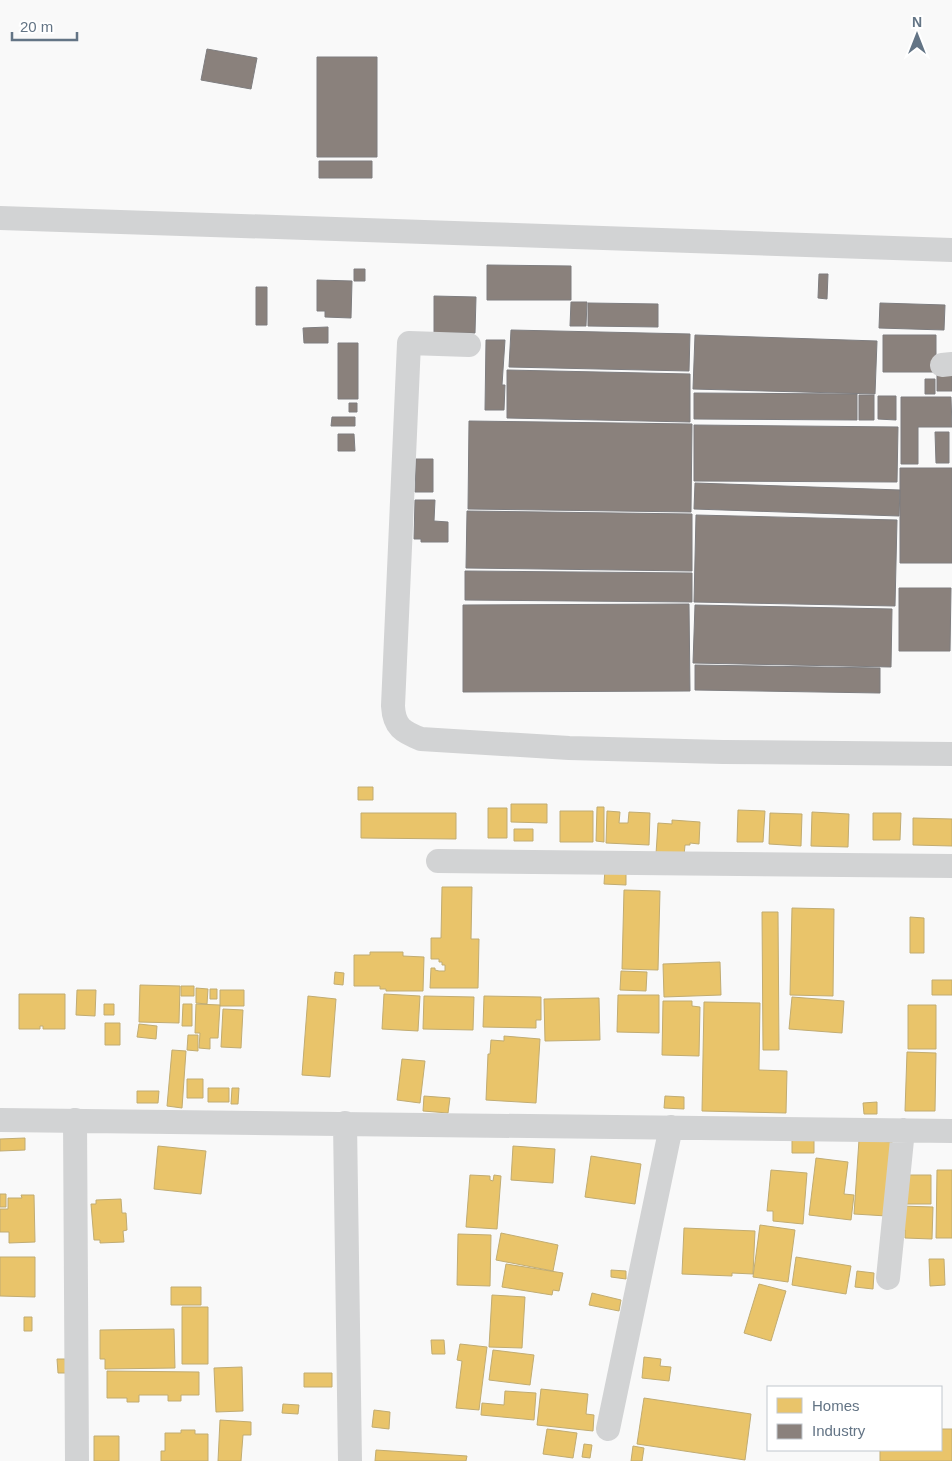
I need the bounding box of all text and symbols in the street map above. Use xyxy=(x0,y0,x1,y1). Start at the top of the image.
scale bar xyxy=(12,10,78,42)
north arrow xyxy=(892,10,942,60)
text: N xyxy=(912,14,922,30)
text: 20 m xyxy=(20,18,53,35)
legend xyxy=(767,1386,942,1451)
text: Homes xyxy=(812,1397,860,1414)
text: Industry xyxy=(812,1422,866,1439)

